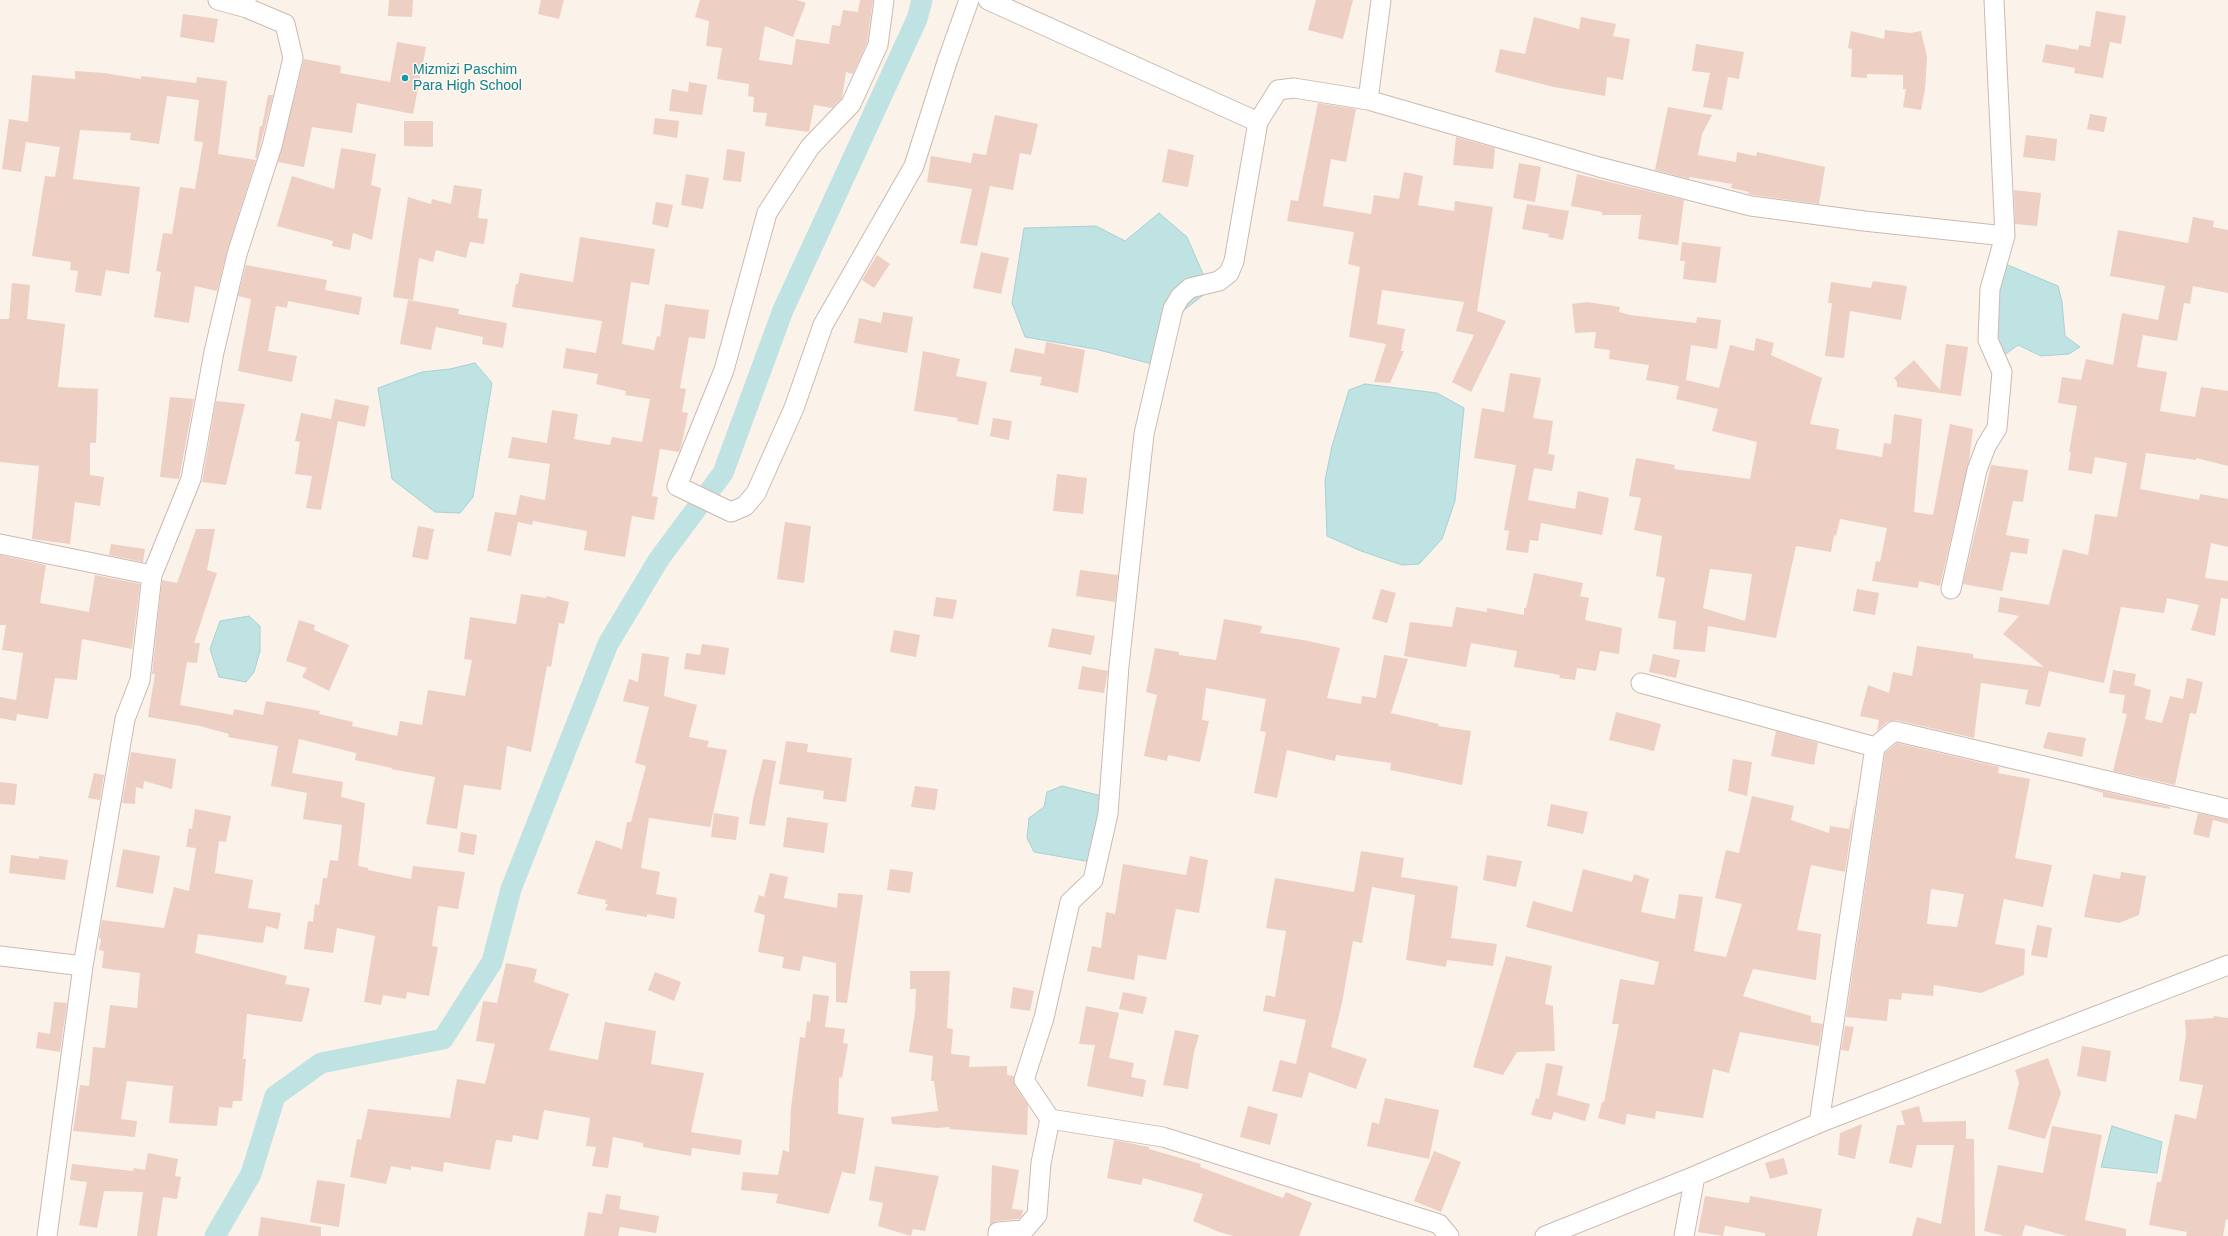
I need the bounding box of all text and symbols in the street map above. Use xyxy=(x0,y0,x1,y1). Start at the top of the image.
place label: Mizmizi Paschim Para High School xyxy=(413,62,522,94)
marker: Mizmizi Paschim Para High School xyxy=(400,73,410,83)

